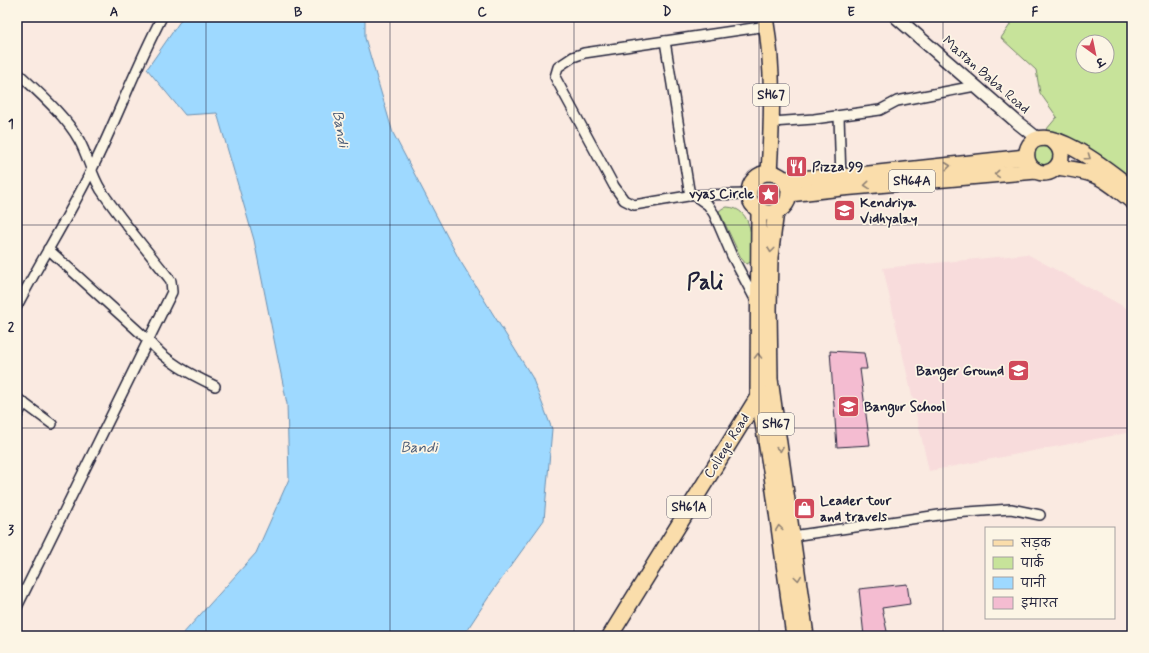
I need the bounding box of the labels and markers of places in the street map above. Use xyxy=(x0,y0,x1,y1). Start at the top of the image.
restaurant icon: Pizza 99 xyxy=(783,154,809,180)
place label: Pizza 99 xyxy=(812,158,863,176)
place icon: vyas Circle xyxy=(756,181,782,207)
place label: vyas Circle xyxy=(689,185,754,203)
place label: Kendriya Vidhyalay xyxy=(860,194,918,228)
school or university icon: Kendriya Vidhyalay xyxy=(832,198,858,224)
school or university icon: Banger Ground xyxy=(1006,358,1032,384)
place label: Banger Ground xyxy=(916,362,1004,382)
school or university icon: Bangur School xyxy=(836,394,862,420)
place label: Bangur School xyxy=(864,398,945,418)
place label: Leader tour and travels xyxy=(820,492,892,526)
shop icon: Leader tour and travels xyxy=(792,496,818,522)

